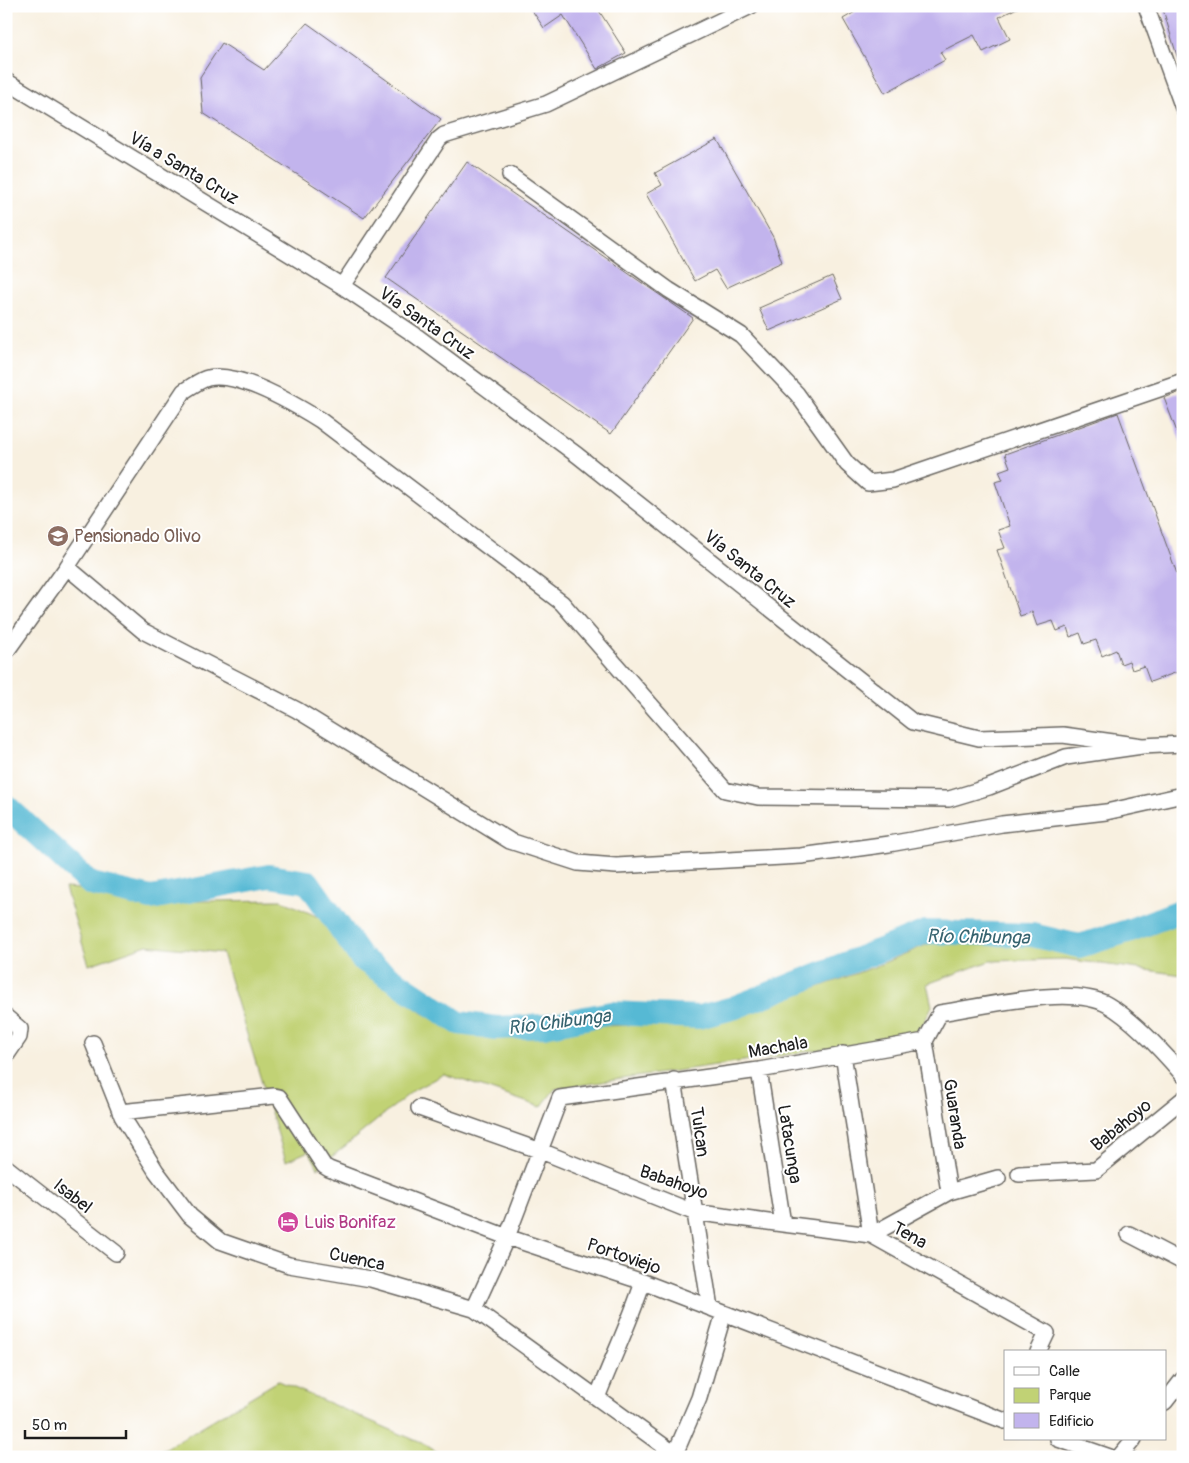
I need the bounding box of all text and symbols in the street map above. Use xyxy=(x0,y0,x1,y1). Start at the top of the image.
street label: Vía a Santa Cruz xyxy=(125,127,243,210)
street label: Vía Santa Cruz xyxy=(374,282,479,365)
school or university icon: Pensionado Olivo xyxy=(46,524,70,548)
place label: Pensionado Olivo xyxy=(74,525,201,548)
street label: Vía Santa Cruz xyxy=(699,525,800,614)
water label: Río Chibunga xyxy=(926,924,1031,950)
water label: Río Chibunga xyxy=(507,1004,613,1040)
street label: Machala xyxy=(747,1031,810,1064)
street label: Guaranda xyxy=(938,1077,971,1151)
street label: Babahoyo xyxy=(1086,1094,1156,1157)
street label: Latacunga xyxy=(772,1103,807,1185)
street label: Tulcan xyxy=(685,1106,714,1158)
street label: Babahoyo xyxy=(636,1160,712,1205)
street label: Isabel xyxy=(48,1174,97,1219)
hotel icon: Luis Bonifaz xyxy=(276,1210,300,1234)
place label: Luis Bonifaz xyxy=(304,1211,396,1234)
street label: Tena xyxy=(888,1217,931,1254)
street label: Portoviejo xyxy=(584,1233,664,1280)
street label: Cuenca xyxy=(327,1242,387,1277)
legend xyxy=(1004,1350,1166,1440)
text: Calle xyxy=(1049,1362,1080,1381)
text: Parque xyxy=(1049,1386,1092,1405)
scale bar xyxy=(25,1408,126,1440)
text: Edificio xyxy=(1049,1412,1094,1431)
text: 50 m xyxy=(32,1416,67,1435)

